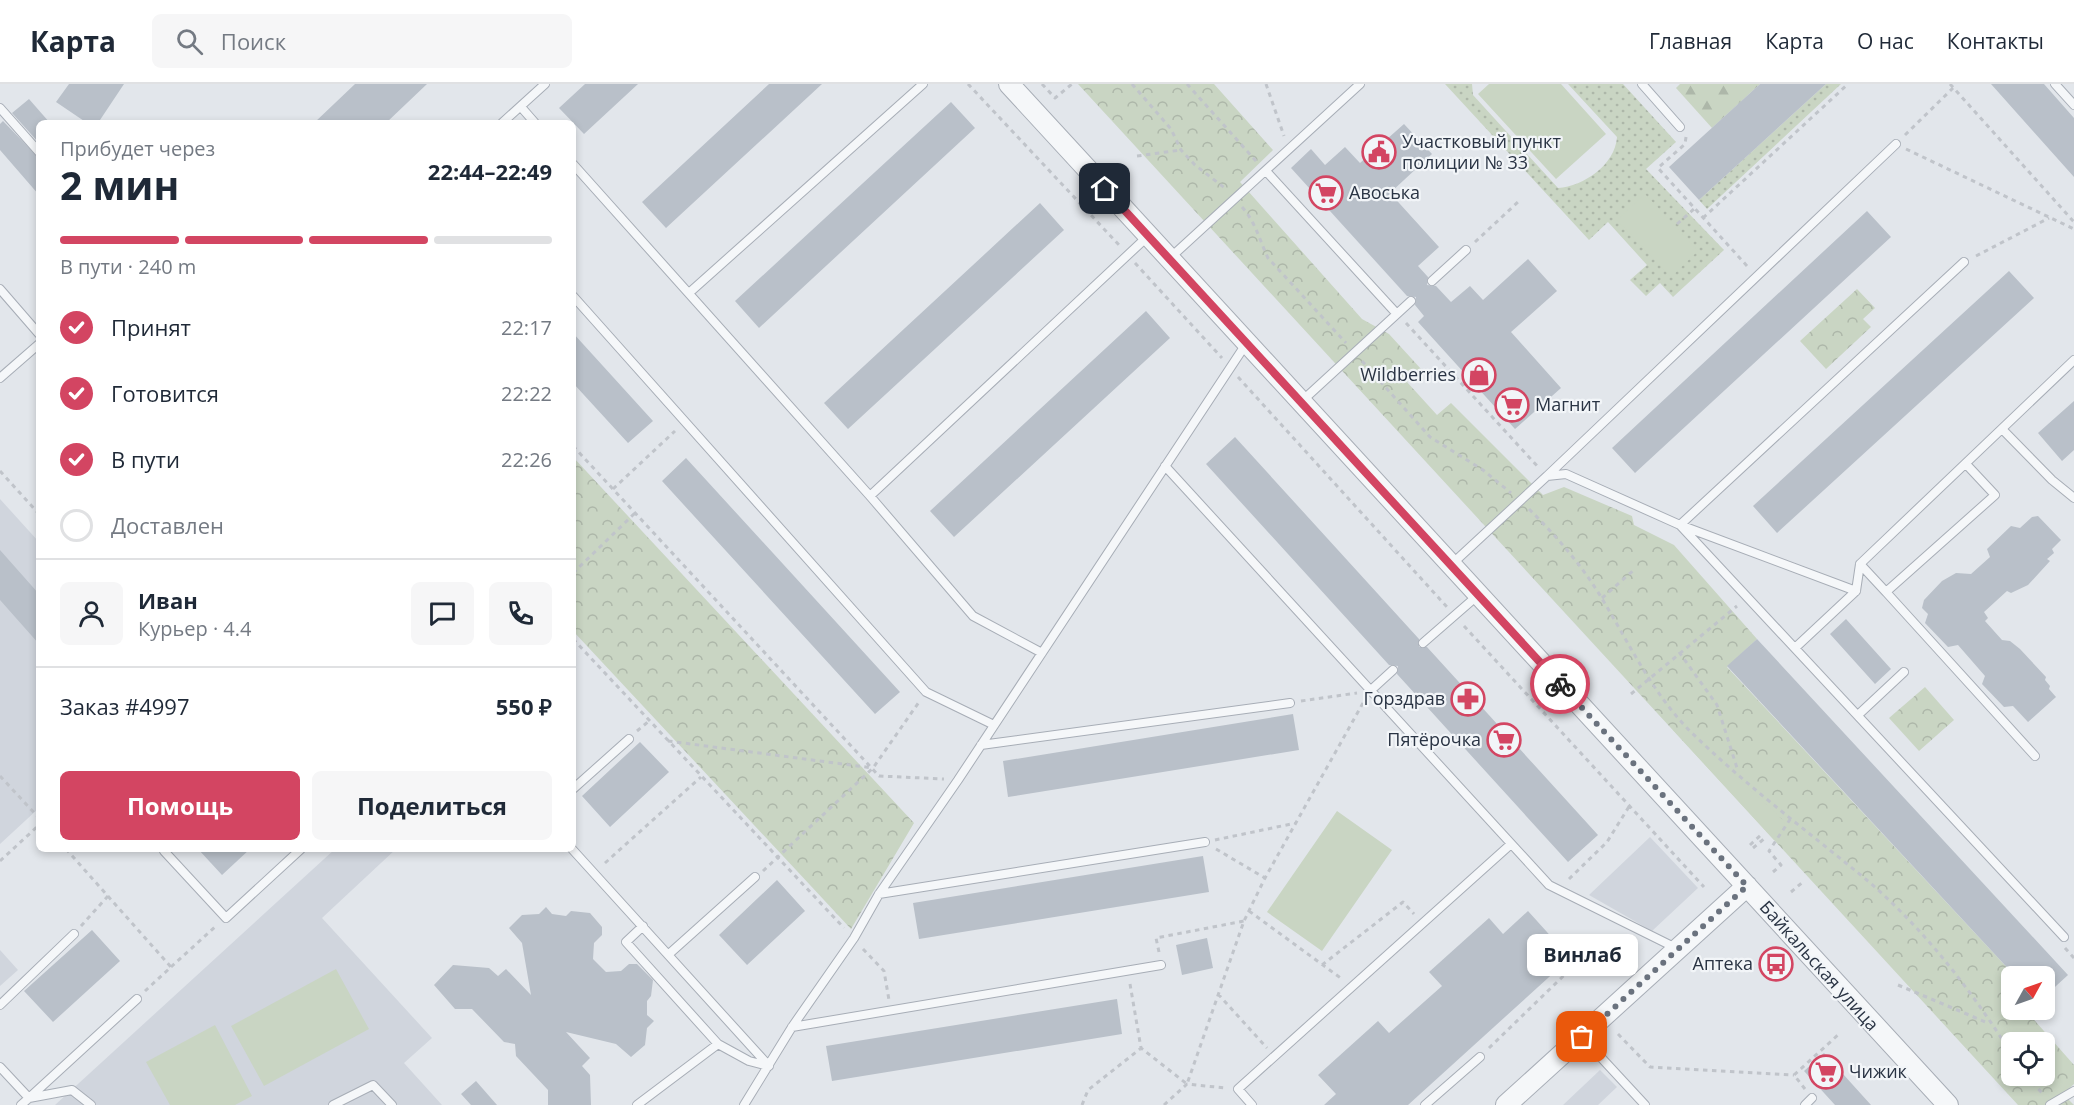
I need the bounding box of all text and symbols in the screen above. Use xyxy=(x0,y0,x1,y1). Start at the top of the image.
search box xyxy=(152,14,572,68)
text: Карта xyxy=(30,22,116,60)
icon: search xyxy=(173,25,206,58)
text: Поиск xyxy=(221,26,286,56)
text: Главная xyxy=(1649,27,1732,55)
text: Карта xyxy=(1765,27,1824,55)
text: О нас xyxy=(1857,27,1914,55)
text: Контакты xyxy=(1947,27,2044,55)
place label: Участковый пункт полиции № 33 xyxy=(1402,129,1561,174)
public building icon: Участковый пункт полиции № 33 xyxy=(1361,134,1397,170)
text: Прибудет через xyxy=(60,135,215,162)
text: 22:44–22:49 xyxy=(428,156,552,186)
text: 2 мин xyxy=(60,158,179,211)
pin xyxy=(1079,163,1130,214)
icon: home xyxy=(1088,172,1121,205)
supermarket icon: Авоська xyxy=(1308,175,1344,211)
place label: Авоська xyxy=(1349,180,1420,204)
text: В пути · 240 m xyxy=(60,253,196,280)
icon: check xyxy=(60,311,93,344)
text: Принят xyxy=(111,312,191,342)
text: 22:17 xyxy=(501,314,552,341)
shop icon: Wildberries xyxy=(1461,357,1497,393)
place label: Wildberries xyxy=(1360,362,1456,386)
icon: check xyxy=(60,377,93,410)
text: Готовится xyxy=(111,378,219,408)
text: 22:22 xyxy=(501,380,552,407)
supermarket icon: Магнит xyxy=(1494,387,1530,423)
place label: Магнит xyxy=(1535,392,1601,416)
icon: check xyxy=(60,443,93,476)
text: В пути xyxy=(111,444,180,474)
text: 22:26 xyxy=(501,446,552,473)
text: Доставлен xyxy=(111,510,224,540)
button: person xyxy=(60,582,123,645)
button: chat xyxy=(411,582,474,645)
button: phone xyxy=(489,582,552,645)
text: Иван xyxy=(138,585,198,615)
text: Курьер · 4.4 xyxy=(138,615,252,642)
courier xyxy=(1530,654,1590,714)
icon: bike xyxy=(1544,668,1577,701)
pharmacy icon: Горздрав xyxy=(1450,681,1486,717)
place label: Горздрав xyxy=(1363,686,1445,710)
text: Заказ #4997 xyxy=(60,691,190,721)
text: 550 ₽ xyxy=(496,691,552,721)
supermarket icon: Пятёрочка xyxy=(1486,722,1522,758)
place label: Пятёрочка xyxy=(1387,727,1481,751)
button: Помощь xyxy=(60,771,300,840)
button: Поделиться xyxy=(312,771,552,840)
street label: Байкальская улица xyxy=(1755,895,1885,1036)
callout: Винлаб xyxy=(1526,935,1638,977)
text: Винлаб xyxy=(1543,941,1622,968)
bus stop icon: Аптека xyxy=(1758,946,1794,982)
place label: Аптека xyxy=(1693,951,1753,975)
north arrow xyxy=(2001,966,2055,1020)
map controls xyxy=(2001,966,2055,1086)
pin xyxy=(1556,1011,1607,1062)
icon: bag xyxy=(1565,1020,1598,1053)
button: locate xyxy=(2001,1032,2055,1086)
supermarket icon: Чижик xyxy=(1808,1054,1844,1090)
place label: Чижик xyxy=(1849,1059,1908,1083)

